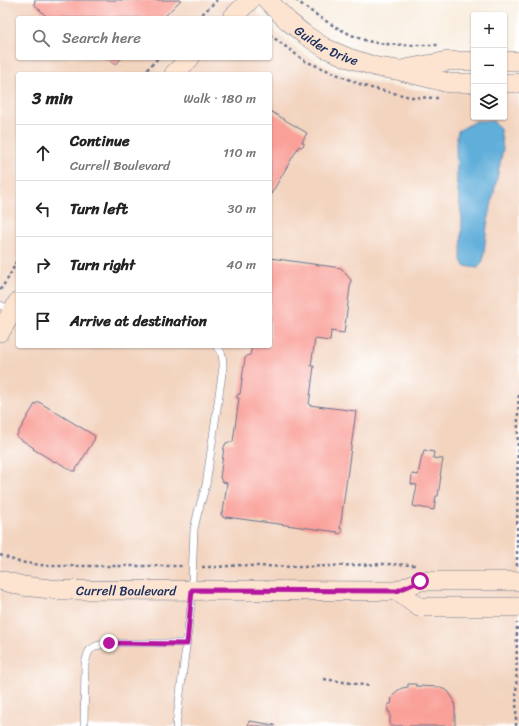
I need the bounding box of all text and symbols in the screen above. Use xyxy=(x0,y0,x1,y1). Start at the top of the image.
map controls xyxy=(471,12,507,120)
button: + xyxy=(471,12,507,48)
search box xyxy=(16,16,272,60)
street label: Guider Drive xyxy=(290,19,362,72)
text: Search here xyxy=(62,25,141,51)
icon: search xyxy=(30,27,52,49)
button: − xyxy=(471,48,507,84)
text: 3 min xyxy=(32,83,73,113)
button: layers xyxy=(471,84,507,120)
text: Walk · 180 m xyxy=(184,87,256,110)
text: Continue xyxy=(70,128,130,154)
text: 110 m xyxy=(223,141,256,164)
icon: ahead xyxy=(32,142,54,164)
text: Currell Boulevard xyxy=(70,154,170,177)
text: Turn left xyxy=(70,196,128,222)
text: 30 m xyxy=(227,197,256,220)
icon: left xyxy=(32,198,54,220)
text: Turn right xyxy=(70,252,135,278)
text: 40 m xyxy=(226,253,256,276)
icon: right xyxy=(32,254,54,276)
text: Arrive at destination xyxy=(70,308,207,334)
icon: arrive xyxy=(32,310,54,332)
route start xyxy=(411,572,429,590)
street label: Currell Boulevard xyxy=(76,579,177,602)
route end xyxy=(100,634,118,652)

